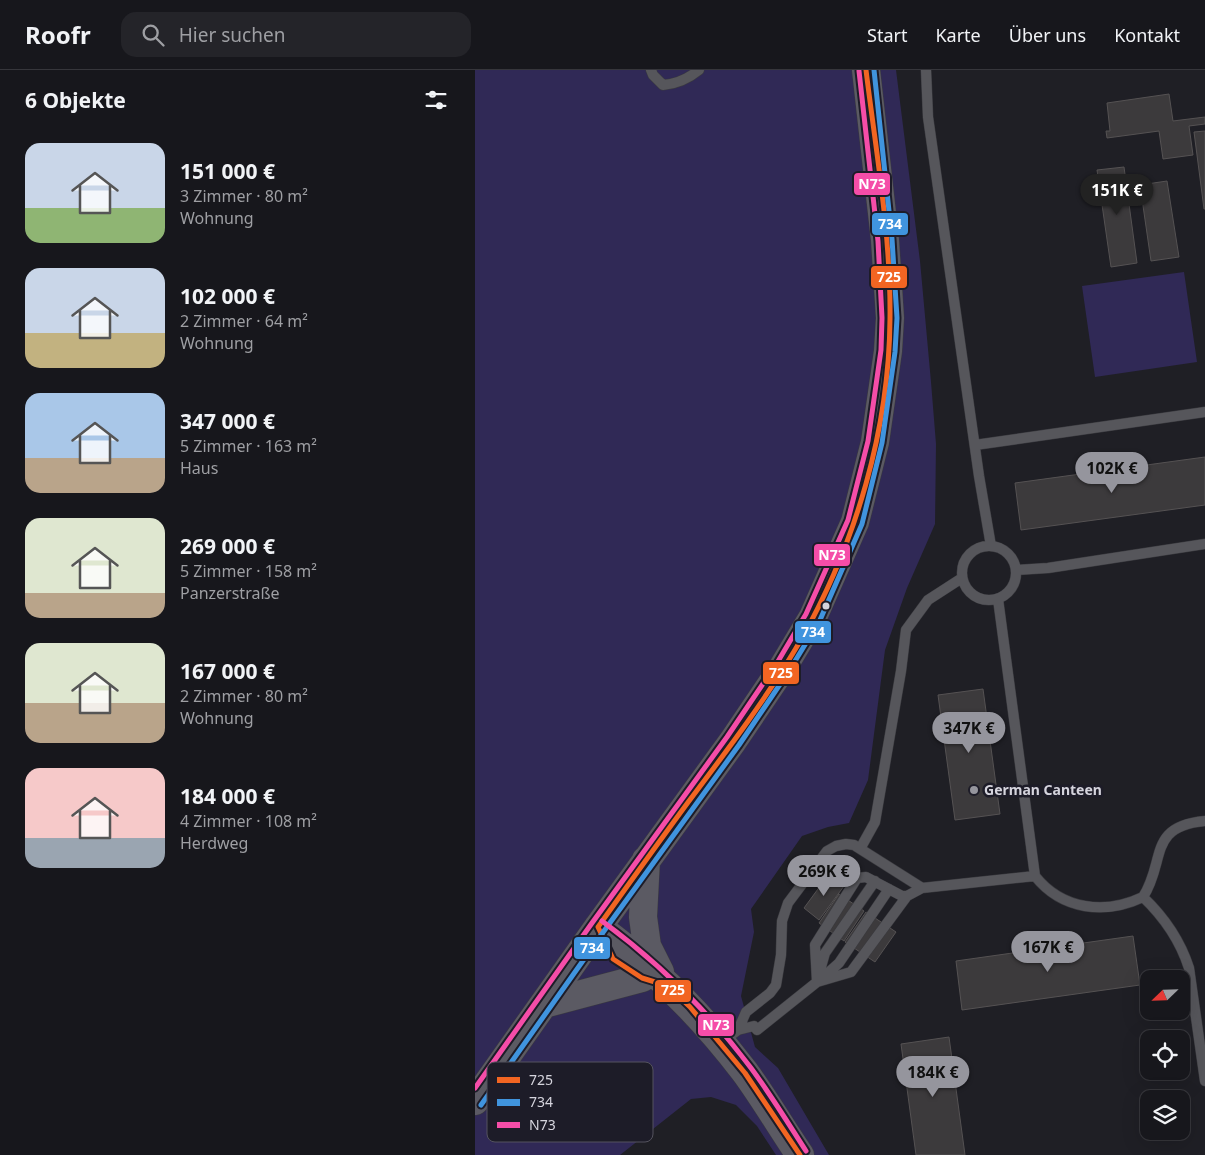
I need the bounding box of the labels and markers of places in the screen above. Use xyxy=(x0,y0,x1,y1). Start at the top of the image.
pin: 151K € xyxy=(1076,174,1158,216)
pin: 102K € xyxy=(1071,452,1153,494)
unlabelled marker xyxy=(821,601,831,611)
pin: 347K € xyxy=(928,712,1010,754)
place label: German Canteen xyxy=(984,780,1102,799)
marker: German Canteen xyxy=(968,784,980,796)
pin: 269K € xyxy=(783,854,865,897)
pin: 167K € xyxy=(1007,930,1089,973)
pin: 184K € xyxy=(892,1056,974,1098)

